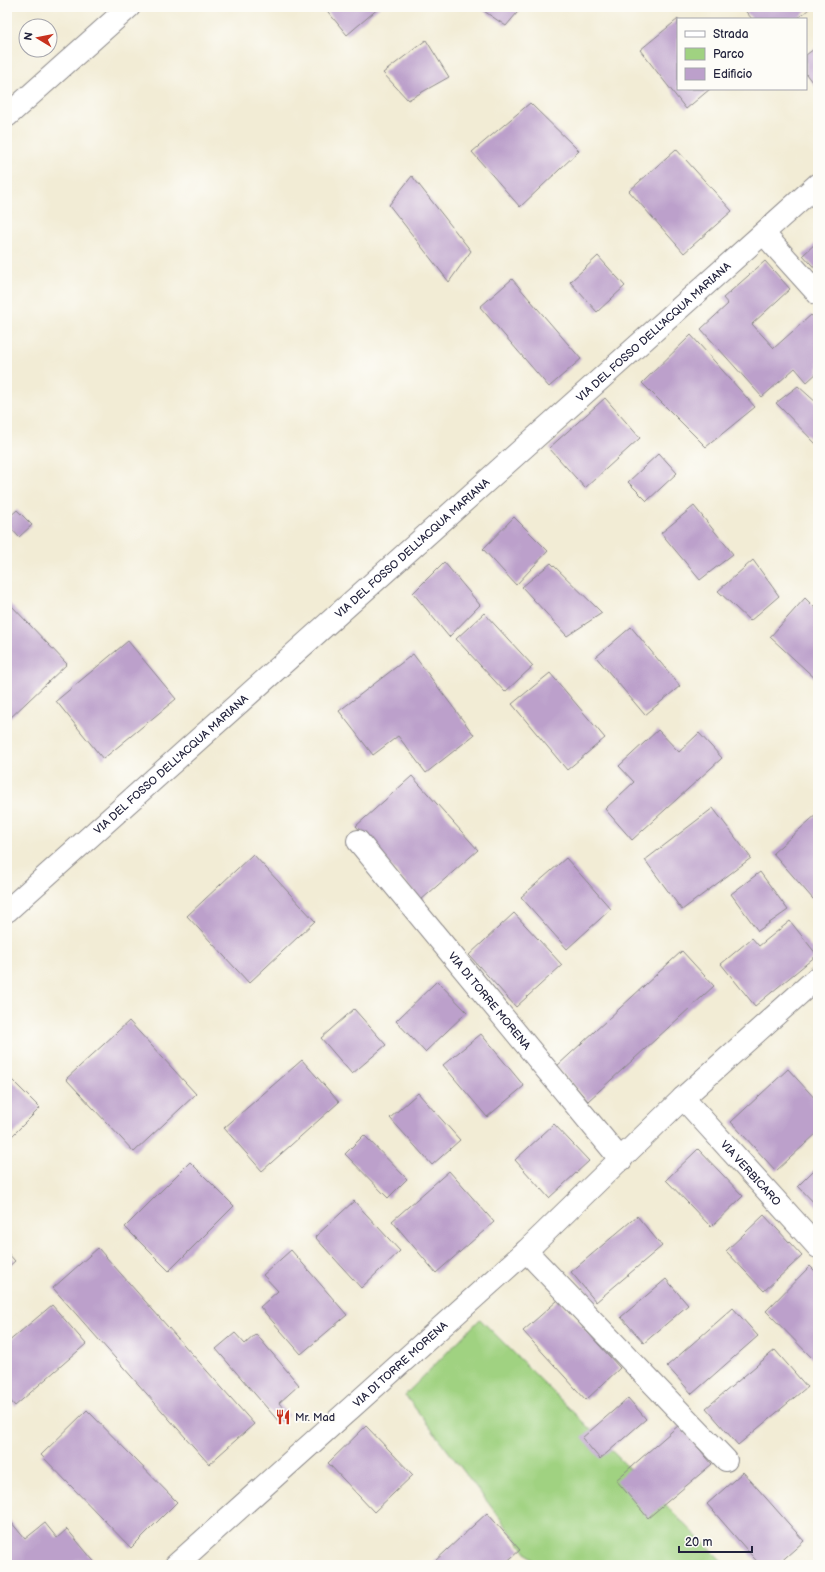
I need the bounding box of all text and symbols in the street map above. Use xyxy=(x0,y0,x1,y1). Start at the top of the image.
north arrow xyxy=(18,18,58,58)
legend xyxy=(677,18,807,90)
text: Strada xyxy=(713,27,749,42)
text: N xyxy=(22,31,36,42)
text: Parco xyxy=(713,47,744,62)
text: Edificio xyxy=(713,67,753,82)
street label: VIA DEL FOSSO DELL'ACQUA MARIANA xyxy=(574,259,734,404)
street label: VIA DEL FOSSO DELL'ACQUA MARIANA xyxy=(333,476,492,621)
street label: VIA DEL FOSSO DELL'ACQUA MARIANA xyxy=(91,692,251,837)
street label: VIA DI TORRE MORENA xyxy=(445,950,533,1053)
street label: VIA VERBICARO xyxy=(718,1138,783,1208)
street label: VIA DI TORRE MORENA xyxy=(351,1319,450,1410)
restaurant icon: Mr. Mad xyxy=(274,1408,292,1426)
place label: Mr. Mad xyxy=(295,1411,335,1424)
scale bar xyxy=(679,1528,752,1554)
text: 20 m xyxy=(685,1535,712,1550)

